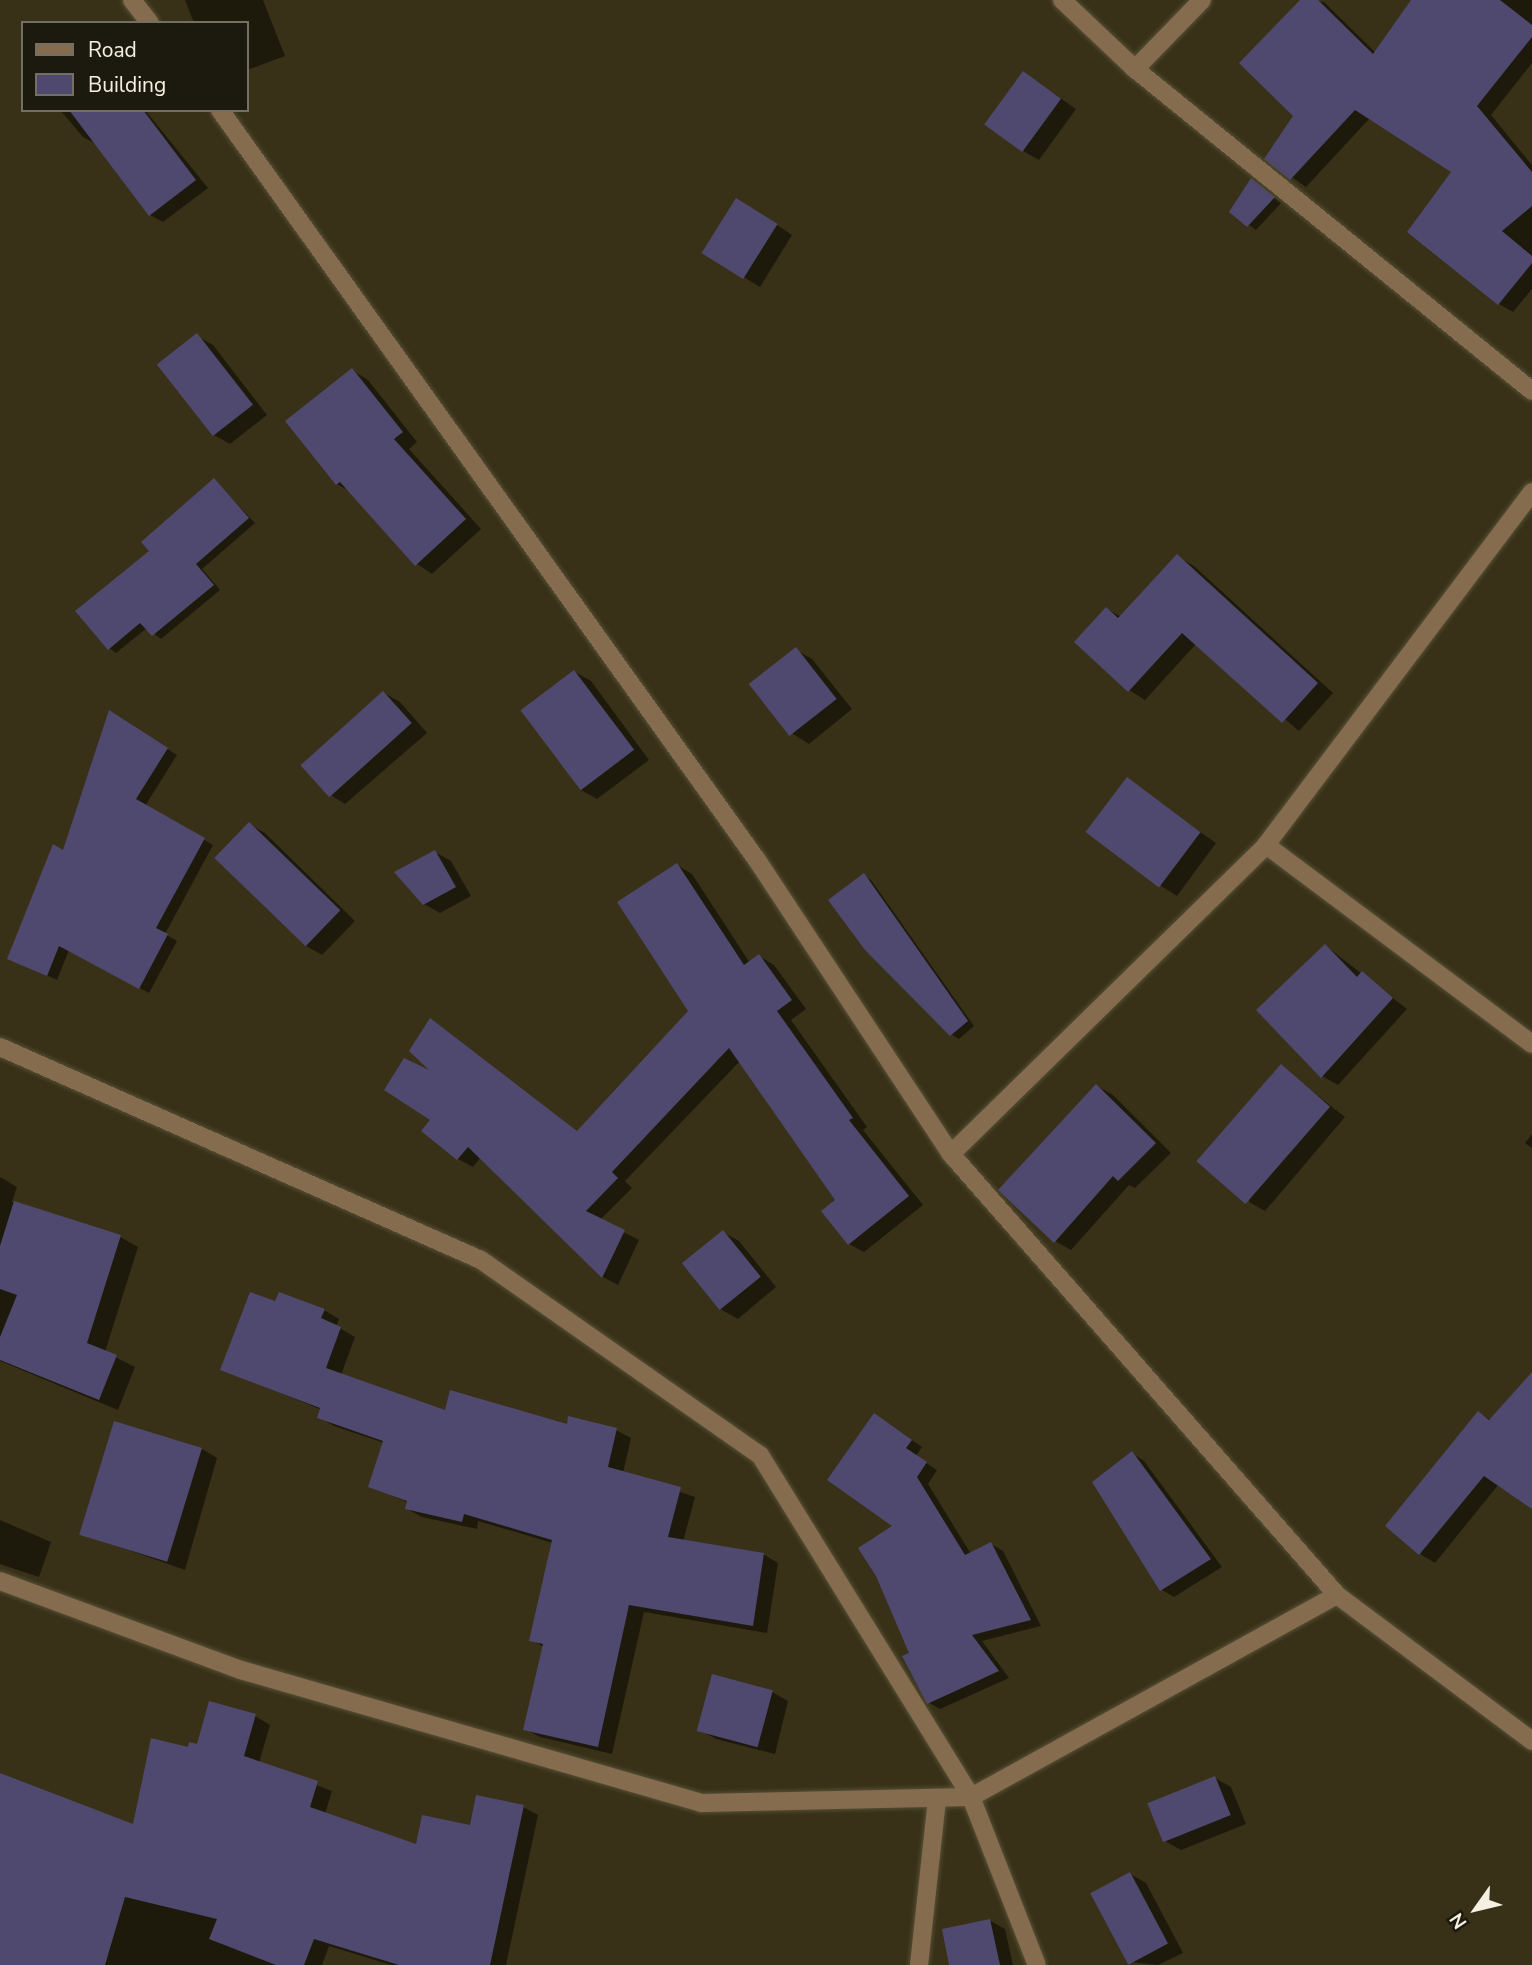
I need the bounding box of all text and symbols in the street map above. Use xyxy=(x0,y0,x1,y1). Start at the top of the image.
legend xyxy=(21,21,248,112)
text: Road xyxy=(88,36,137,64)
text: Building xyxy=(88,71,166,99)
north arrow xyxy=(1441,1874,1511,1944)
text: N xyxy=(1444,1908,1473,1934)

